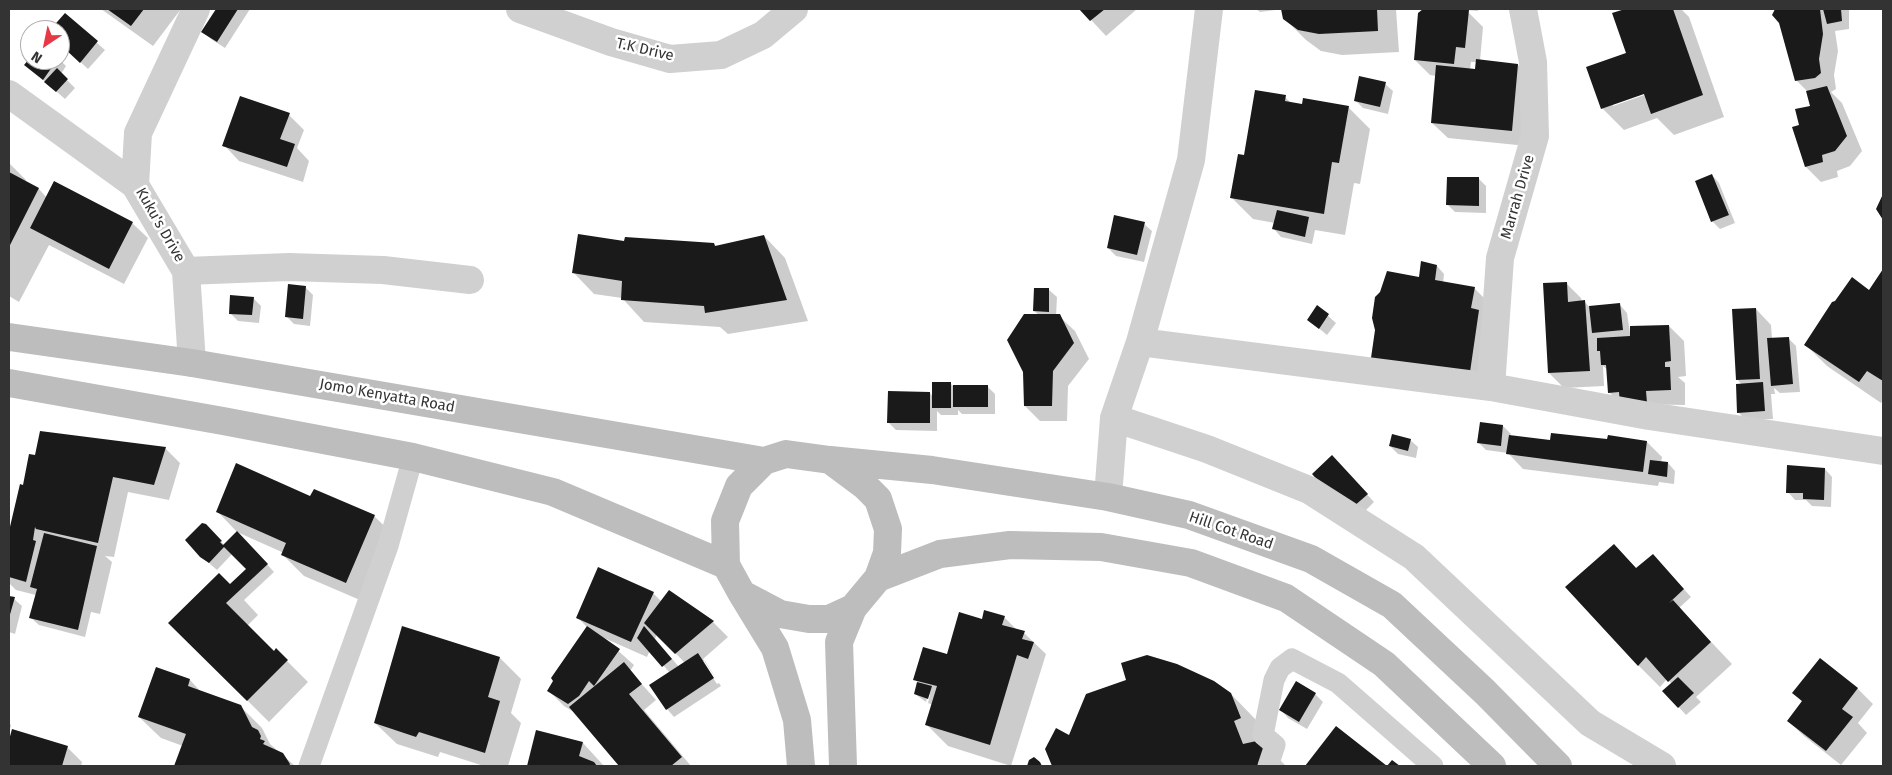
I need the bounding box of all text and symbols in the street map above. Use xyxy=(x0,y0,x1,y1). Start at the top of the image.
north arrow xyxy=(20,20,70,70)
street label: T.K Drive xyxy=(615,35,675,65)
text: N xyxy=(28,47,46,67)
street label: Marrah Drive xyxy=(1497,153,1539,241)
street label: Kuku's Drive xyxy=(131,185,189,265)
street label: Jomo Kenyatta Road xyxy=(318,375,456,417)
street label: Hill Cot Road xyxy=(1186,508,1276,554)

